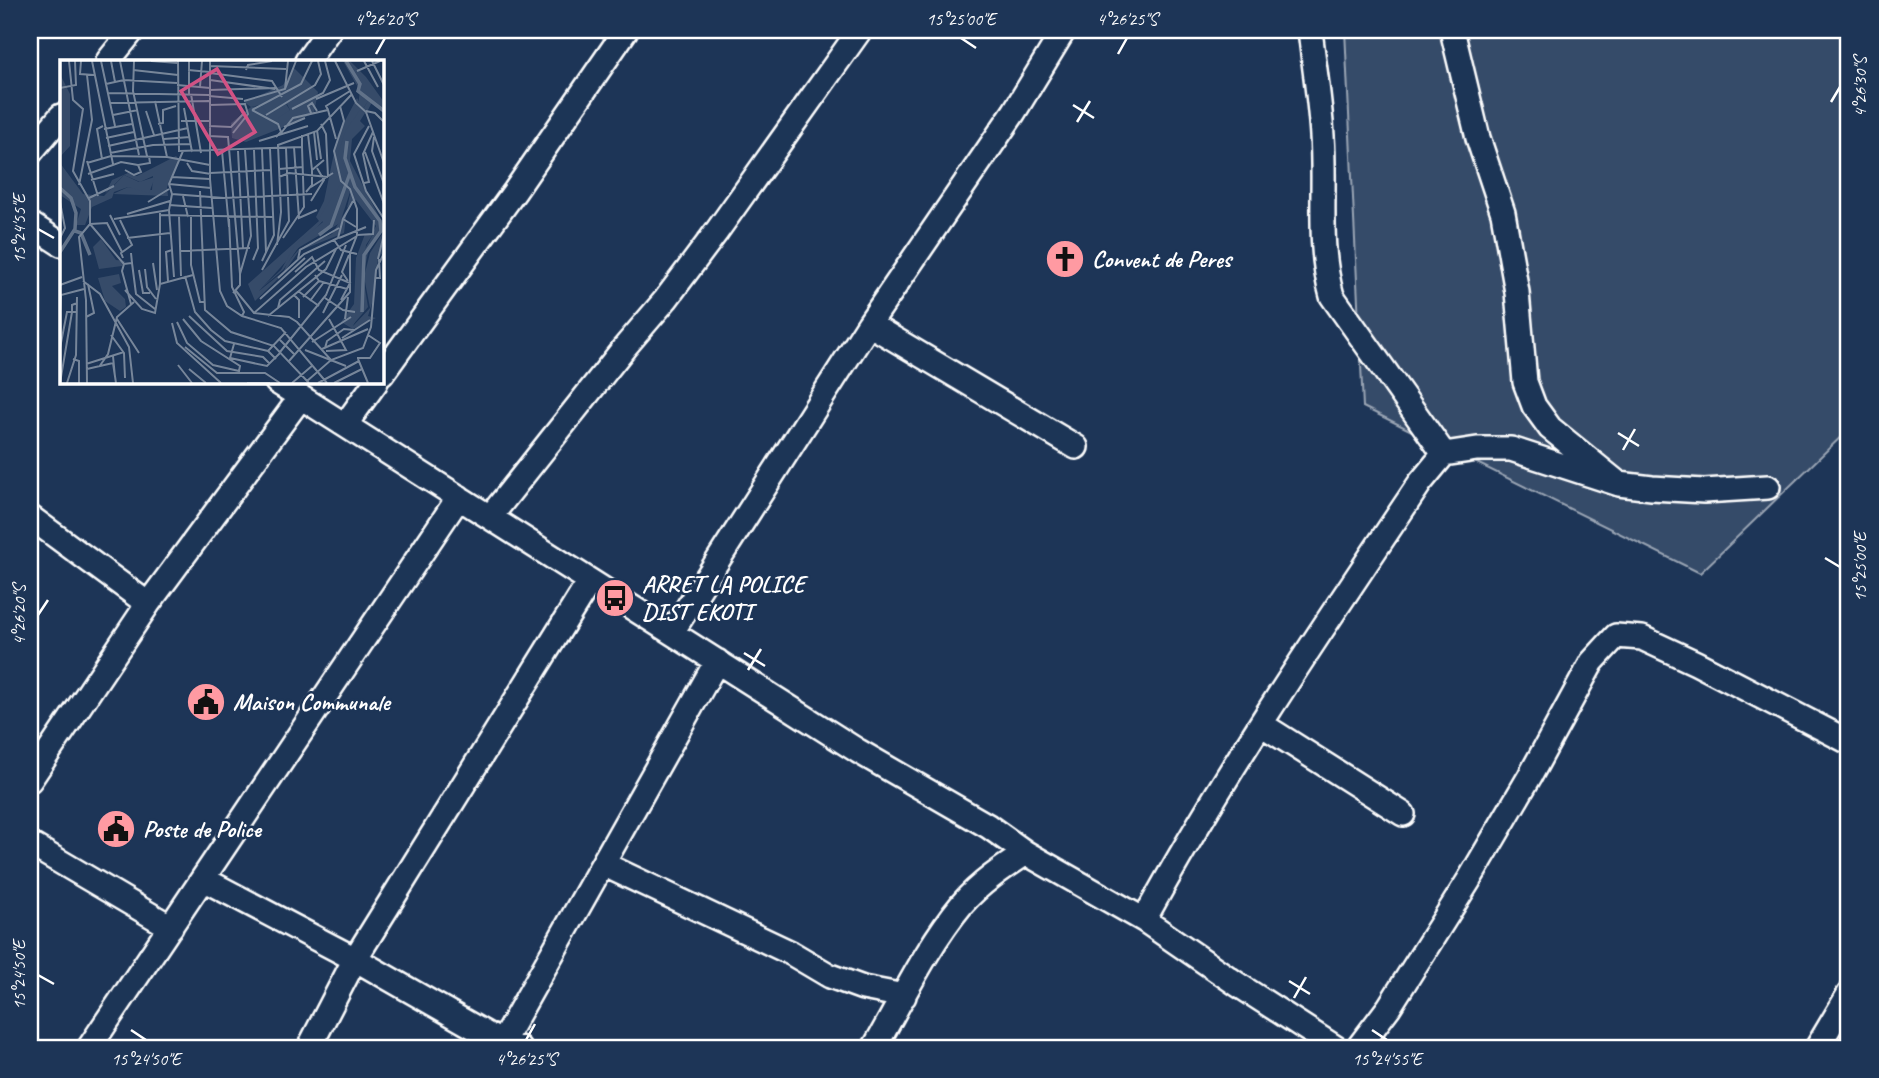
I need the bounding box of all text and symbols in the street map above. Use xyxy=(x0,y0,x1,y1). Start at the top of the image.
text: 4°26'20"S xyxy=(355,8,419,30)
text: 15°25'00"E xyxy=(926,8,998,30)
text: 4°26'25"S xyxy=(1097,8,1161,30)
text: 4°26'30"S xyxy=(1849,53,1871,117)
inset map xyxy=(60,60,383,383)
text: 15°24'55"E xyxy=(8,192,30,264)
church icon: Convent de Peres xyxy=(1044,238,1086,280)
place label: Convent de Peres xyxy=(1092,244,1234,274)
text: 15°25'00"E xyxy=(1849,530,1871,602)
place label: ARRET LA POLICE DIST EKOTI xyxy=(642,569,809,627)
bus stop icon: ARRET LA POLICE DIST EKOTI xyxy=(594,577,636,619)
text: 4°26'20"S xyxy=(8,581,30,645)
public building icon: Maison Communale xyxy=(185,681,227,723)
place label: Maison Communale xyxy=(233,687,391,717)
public building icon: Poste de Police xyxy=(95,808,137,850)
place label: Poste de Police xyxy=(143,814,263,844)
text: 15°24'50"E xyxy=(8,938,30,1010)
text: 15°24'50"E xyxy=(111,1048,183,1070)
text: 4°26'25"S xyxy=(496,1048,560,1070)
text: 15°24'55"E xyxy=(1352,1048,1424,1070)

